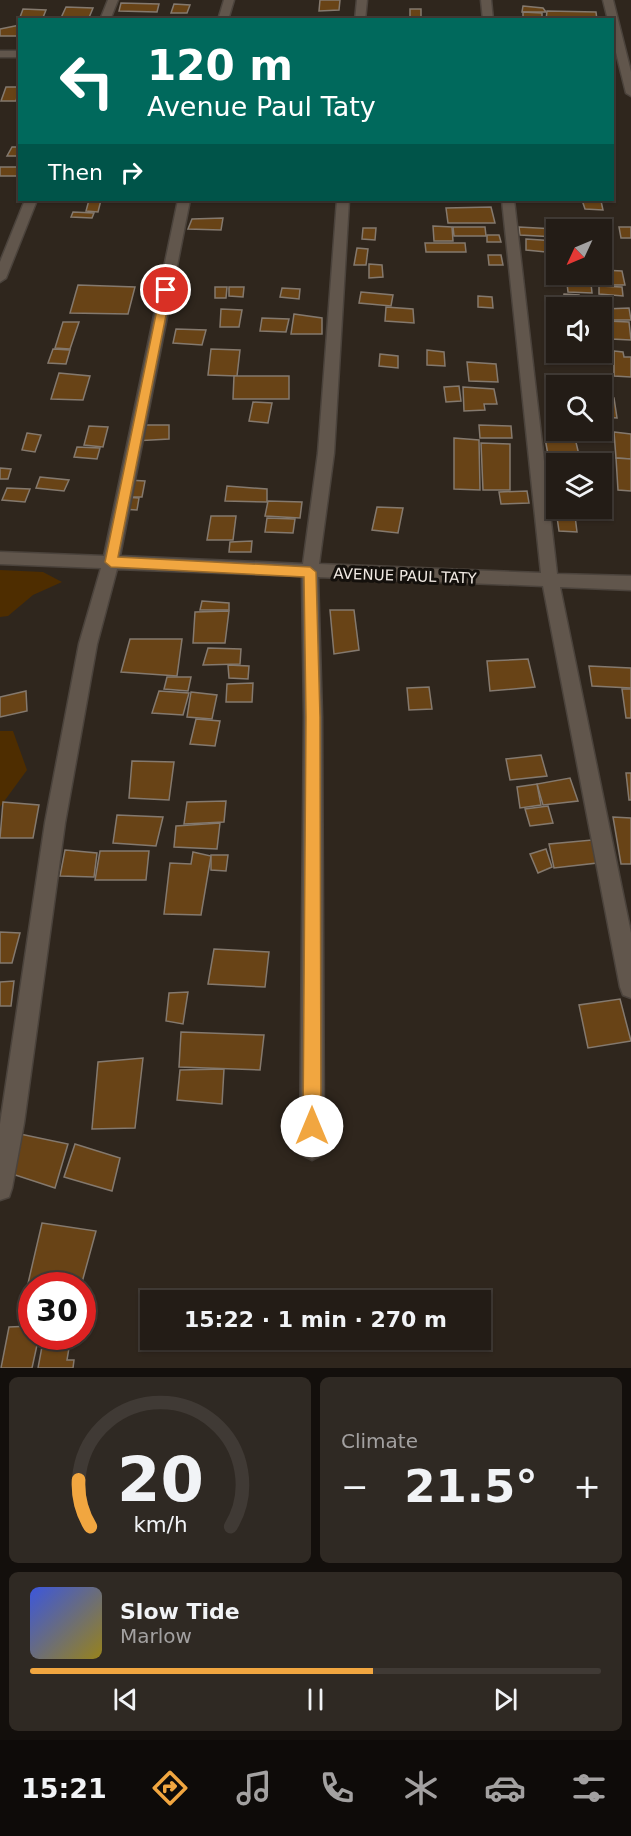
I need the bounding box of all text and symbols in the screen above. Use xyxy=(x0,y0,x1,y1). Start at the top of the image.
text: 120 m xyxy=(147,41,293,90)
icon: left xyxy=(48,42,126,120)
text: Avenue Paul Taty xyxy=(147,91,376,122)
icon: right xyxy=(115,156,148,189)
text: Then xyxy=(48,160,103,185)
north arrow xyxy=(546,219,612,285)
map controls xyxy=(546,219,612,519)
pin xyxy=(140,264,191,315)
icon: arrive xyxy=(149,273,182,306)
button: sound xyxy=(546,297,612,363)
button: search xyxy=(546,375,612,441)
button: layers xyxy=(546,453,612,519)
street label: AVENUE PAUL TATY xyxy=(333,565,478,588)
position arrow xyxy=(280,1094,344,1158)
speed limit sign: 30 xyxy=(18,1272,96,1350)
text: 15:22 · 1 min · 270 m xyxy=(184,1307,447,1332)
text: Climate xyxy=(341,1429,418,1453)
text: 20 xyxy=(117,1443,203,1516)
text: 21.5° xyxy=(404,1460,538,1513)
text: − xyxy=(341,1467,369,1506)
text: + xyxy=(573,1467,601,1506)
text: km/h xyxy=(133,1512,187,1537)
text: Slow Tide xyxy=(120,1599,240,1624)
text: Marlow xyxy=(120,1624,192,1648)
icon: previous xyxy=(109,1683,142,1716)
icon: pause xyxy=(299,1683,332,1716)
icon: next xyxy=(489,1683,522,1716)
icon: directions xyxy=(149,1767,191,1809)
icon: music xyxy=(233,1767,275,1809)
icon: phone xyxy=(316,1767,358,1809)
icon: climate xyxy=(400,1767,442,1809)
icon: car xyxy=(484,1767,526,1809)
icon: filters xyxy=(568,1767,610,1809)
text: 15:21 xyxy=(21,1773,107,1804)

